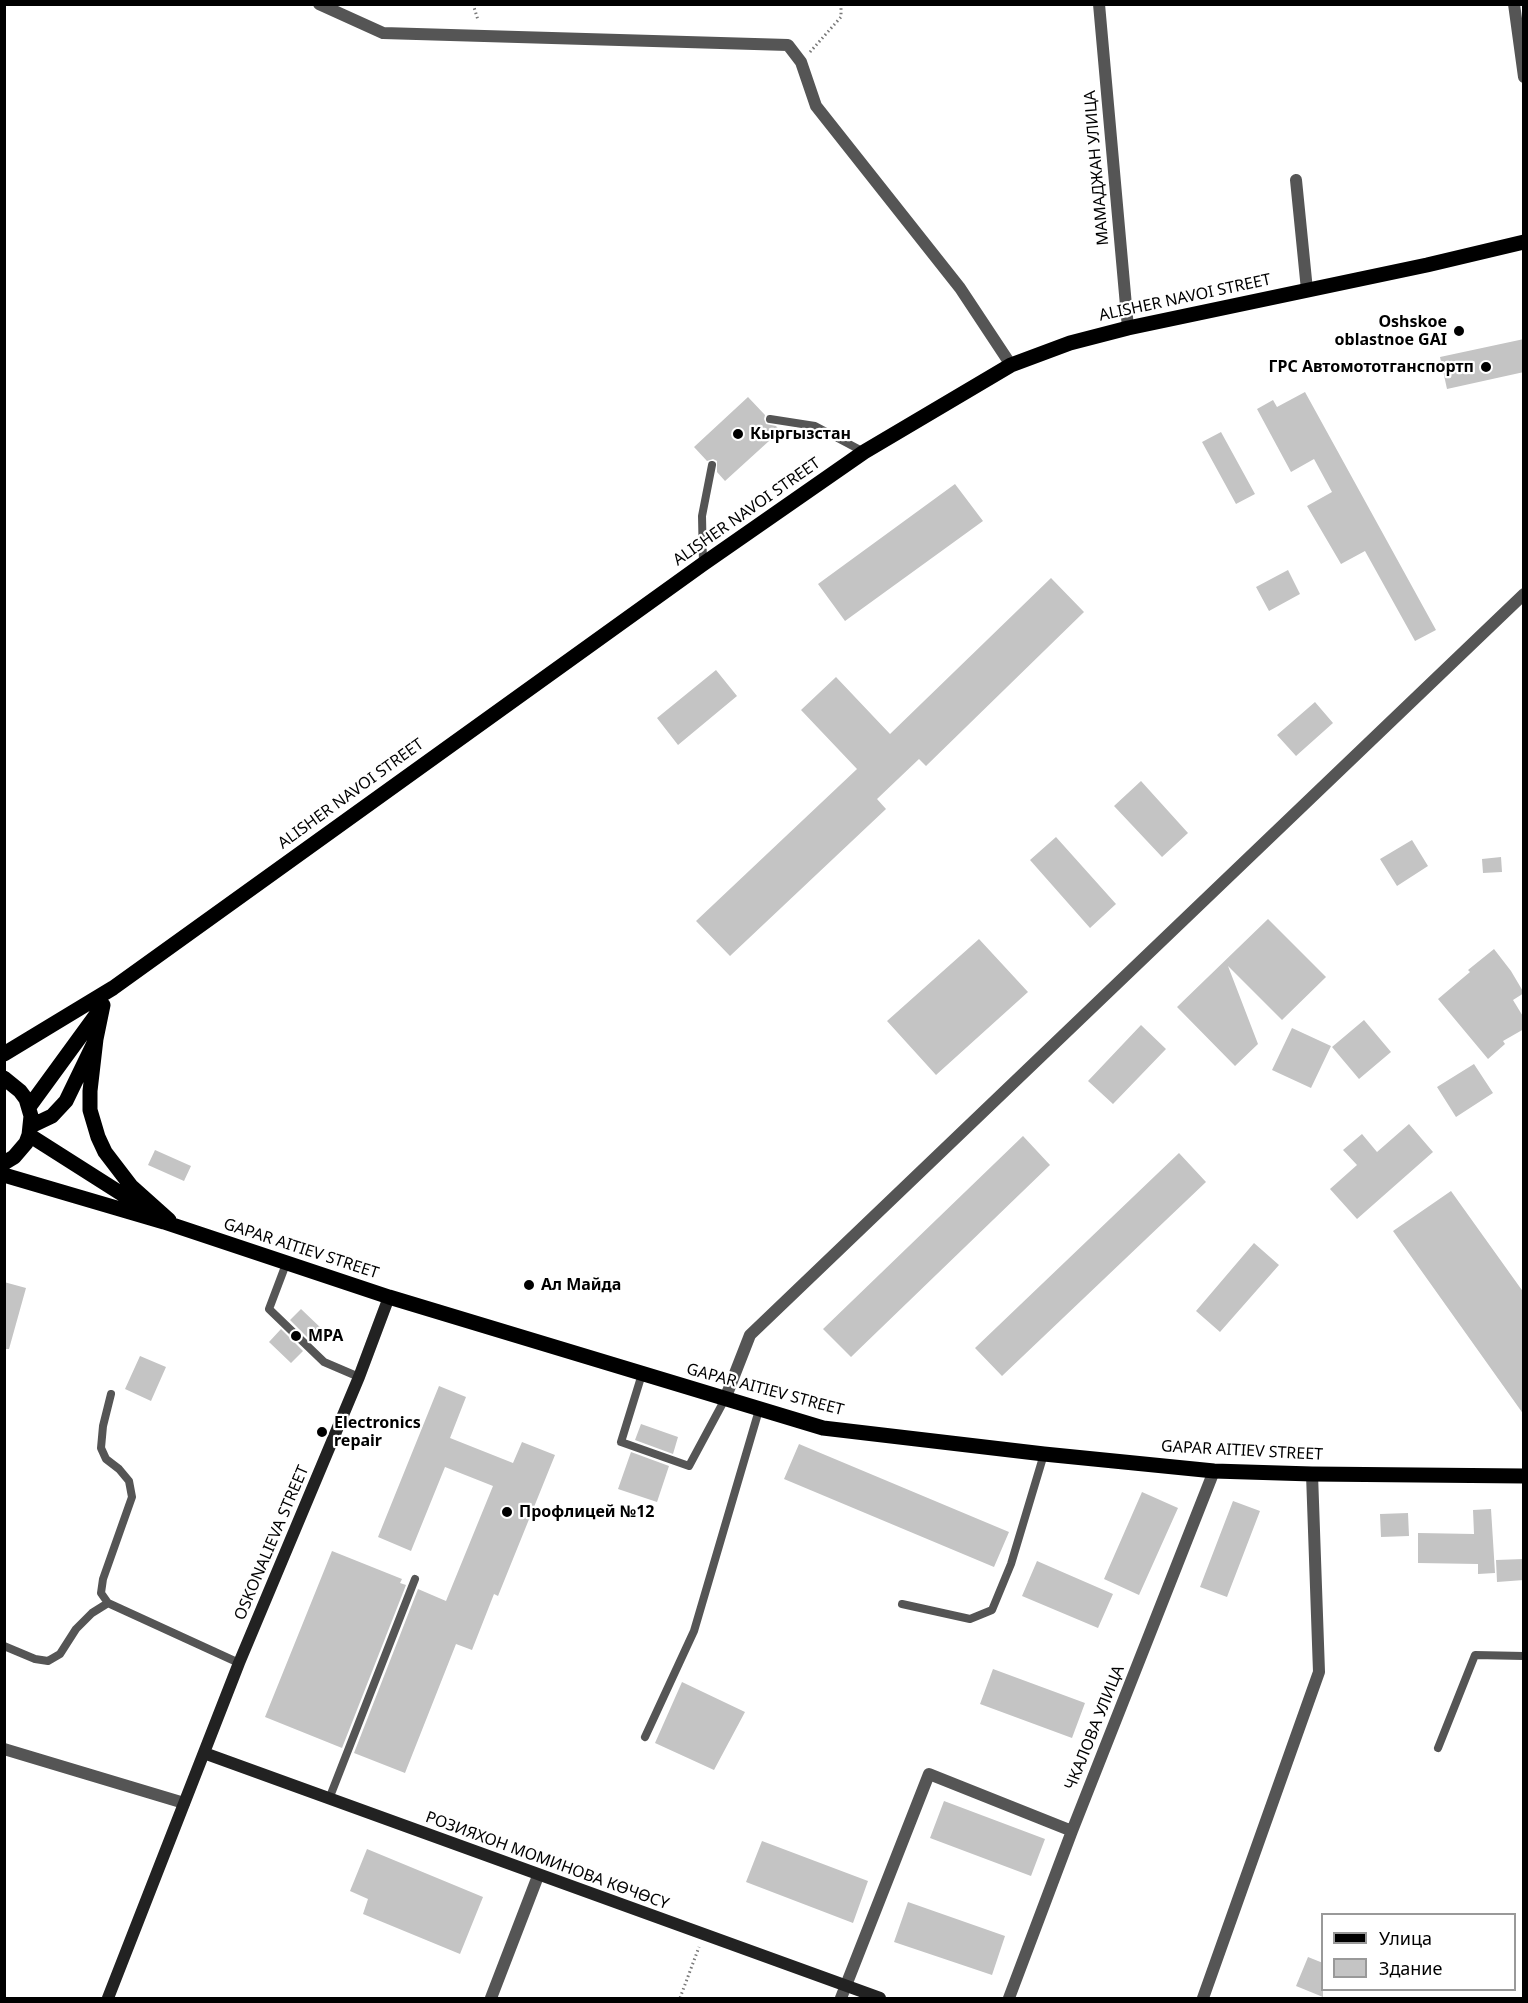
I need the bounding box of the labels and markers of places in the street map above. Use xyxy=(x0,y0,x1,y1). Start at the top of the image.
place label: Oshskoe oblastnoe GAI xyxy=(1335,312,1447,350)
marker: Oshskoe oblastnoe GAI xyxy=(1452,324,1466,338)
place label: ГРС Автомототганспортп xyxy=(1268,357,1474,377)
marker: ГРС Автомототганспортп xyxy=(1479,360,1493,374)
place label: Кыргызстан xyxy=(750,424,851,444)
marker: Кыргызстан xyxy=(731,427,745,441)
place label: Ал Майда xyxy=(541,1275,621,1295)
marker: Ал Майда xyxy=(522,1278,536,1292)
place label: MPA xyxy=(308,1326,343,1346)
marker: MPA xyxy=(289,1329,303,1343)
place label: Electronics repair xyxy=(334,1413,421,1451)
marker: Electronics repair xyxy=(315,1425,329,1439)
place label: Профлицей №12 xyxy=(519,1502,654,1522)
marker: Профлицей №12 xyxy=(500,1505,514,1519)

